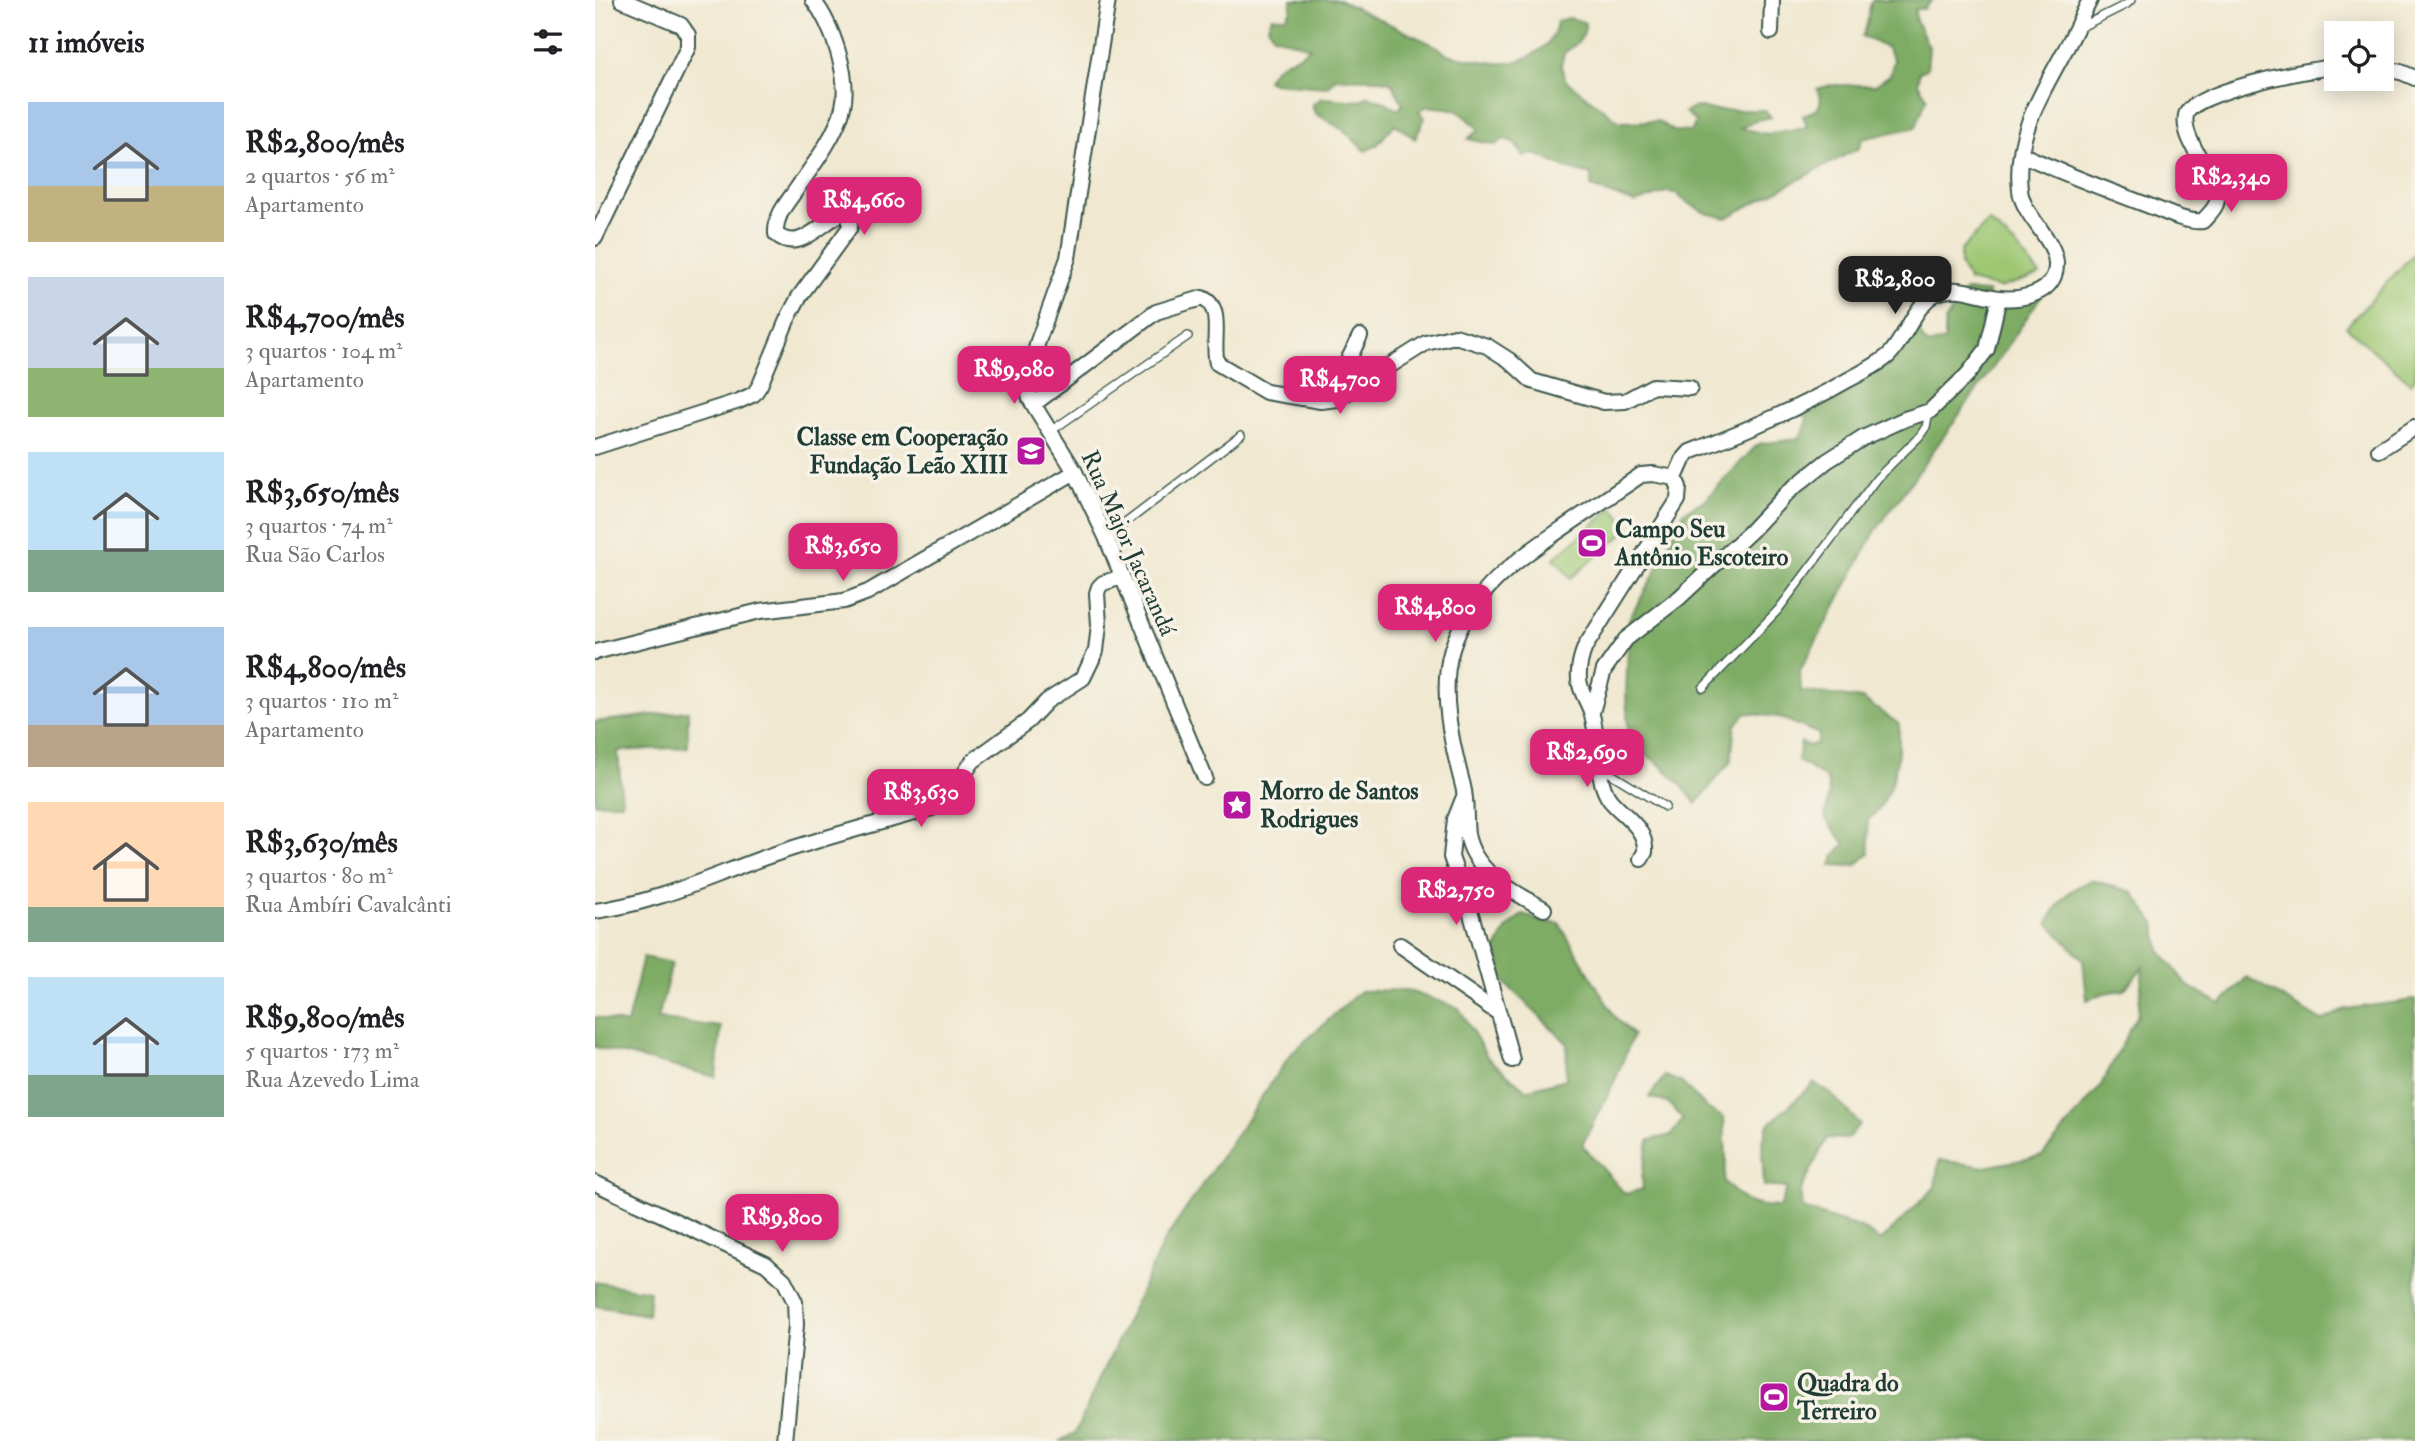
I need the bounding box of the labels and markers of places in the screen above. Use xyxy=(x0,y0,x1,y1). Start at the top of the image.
pin: R$2,340 xyxy=(2166,154,2296,214)
pin: R$4,660 xyxy=(799,177,929,237)
pin: R$2,800 xyxy=(1830,256,1960,316)
pin: R$9,080 xyxy=(949,346,1079,406)
pin: R$4,700 xyxy=(1275,356,1405,416)
place label: Classe em Cooperação Fundação Leão XIII xyxy=(796,422,1008,481)
school or university icon: Classe em Cooperação Fundação Leão XIII xyxy=(1014,434,1048,468)
place label: Campo Seu Antônio Escoteiro xyxy=(1614,514,1789,573)
pin: R$3,650 xyxy=(778,524,908,583)
sports icon: Campo Seu Antônio Escoteiro xyxy=(1575,526,1609,560)
pin: R$4,800 xyxy=(1370,584,1500,644)
pin: R$2,690 xyxy=(1522,730,1652,789)
pin: R$3,630 xyxy=(856,770,986,829)
place label: Morro de Santos Rodrigues xyxy=(1259,776,1419,835)
place icon: Morro de Santos Rodrigues xyxy=(1220,788,1254,822)
pin: R$2,750 xyxy=(1391,867,1521,927)
pin: R$9,800 xyxy=(717,1194,847,1254)
place label: Quadra do Terreiro xyxy=(1796,1368,1899,1427)
sports icon: Quadra do Terreiro xyxy=(1757,1380,1791,1414)

